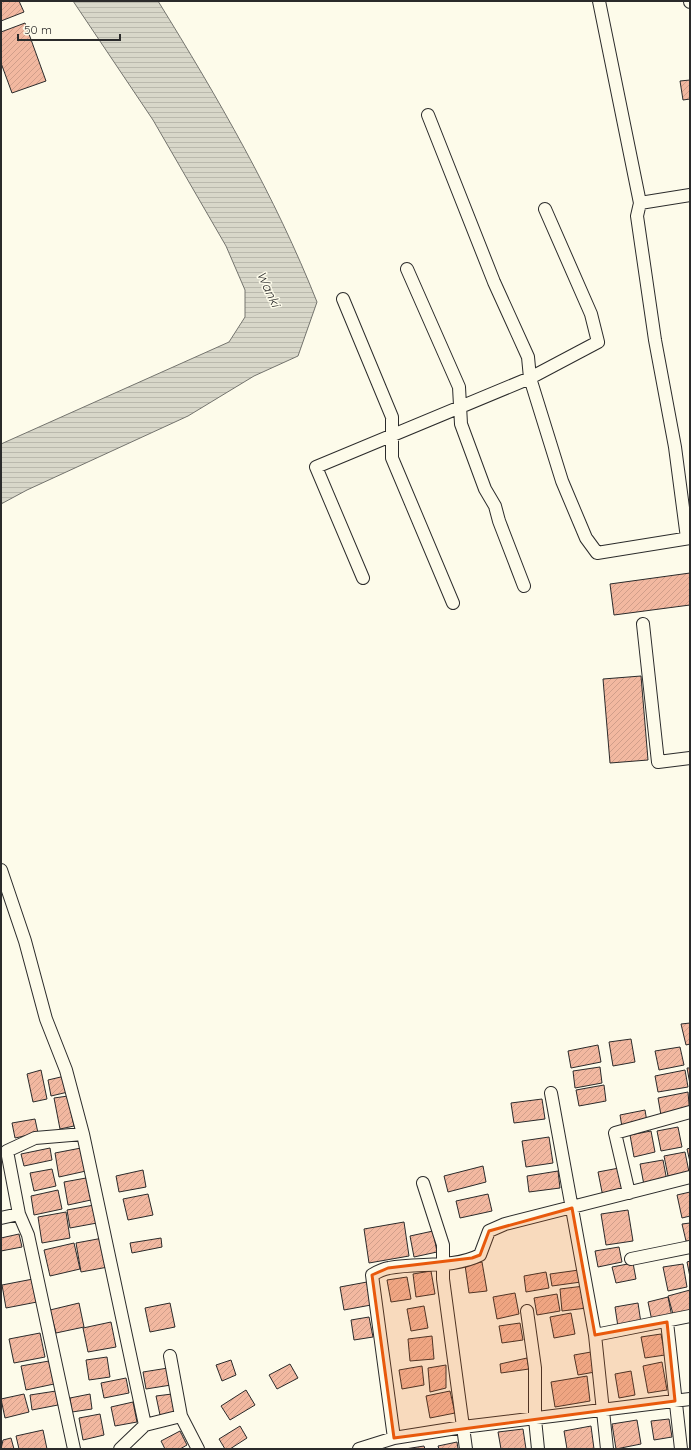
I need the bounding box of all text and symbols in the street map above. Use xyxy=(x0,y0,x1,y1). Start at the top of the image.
scale bar xyxy=(18,16,120,42)
text: 50 m xyxy=(24,22,52,37)
water label: Wanki xyxy=(254,269,285,311)

